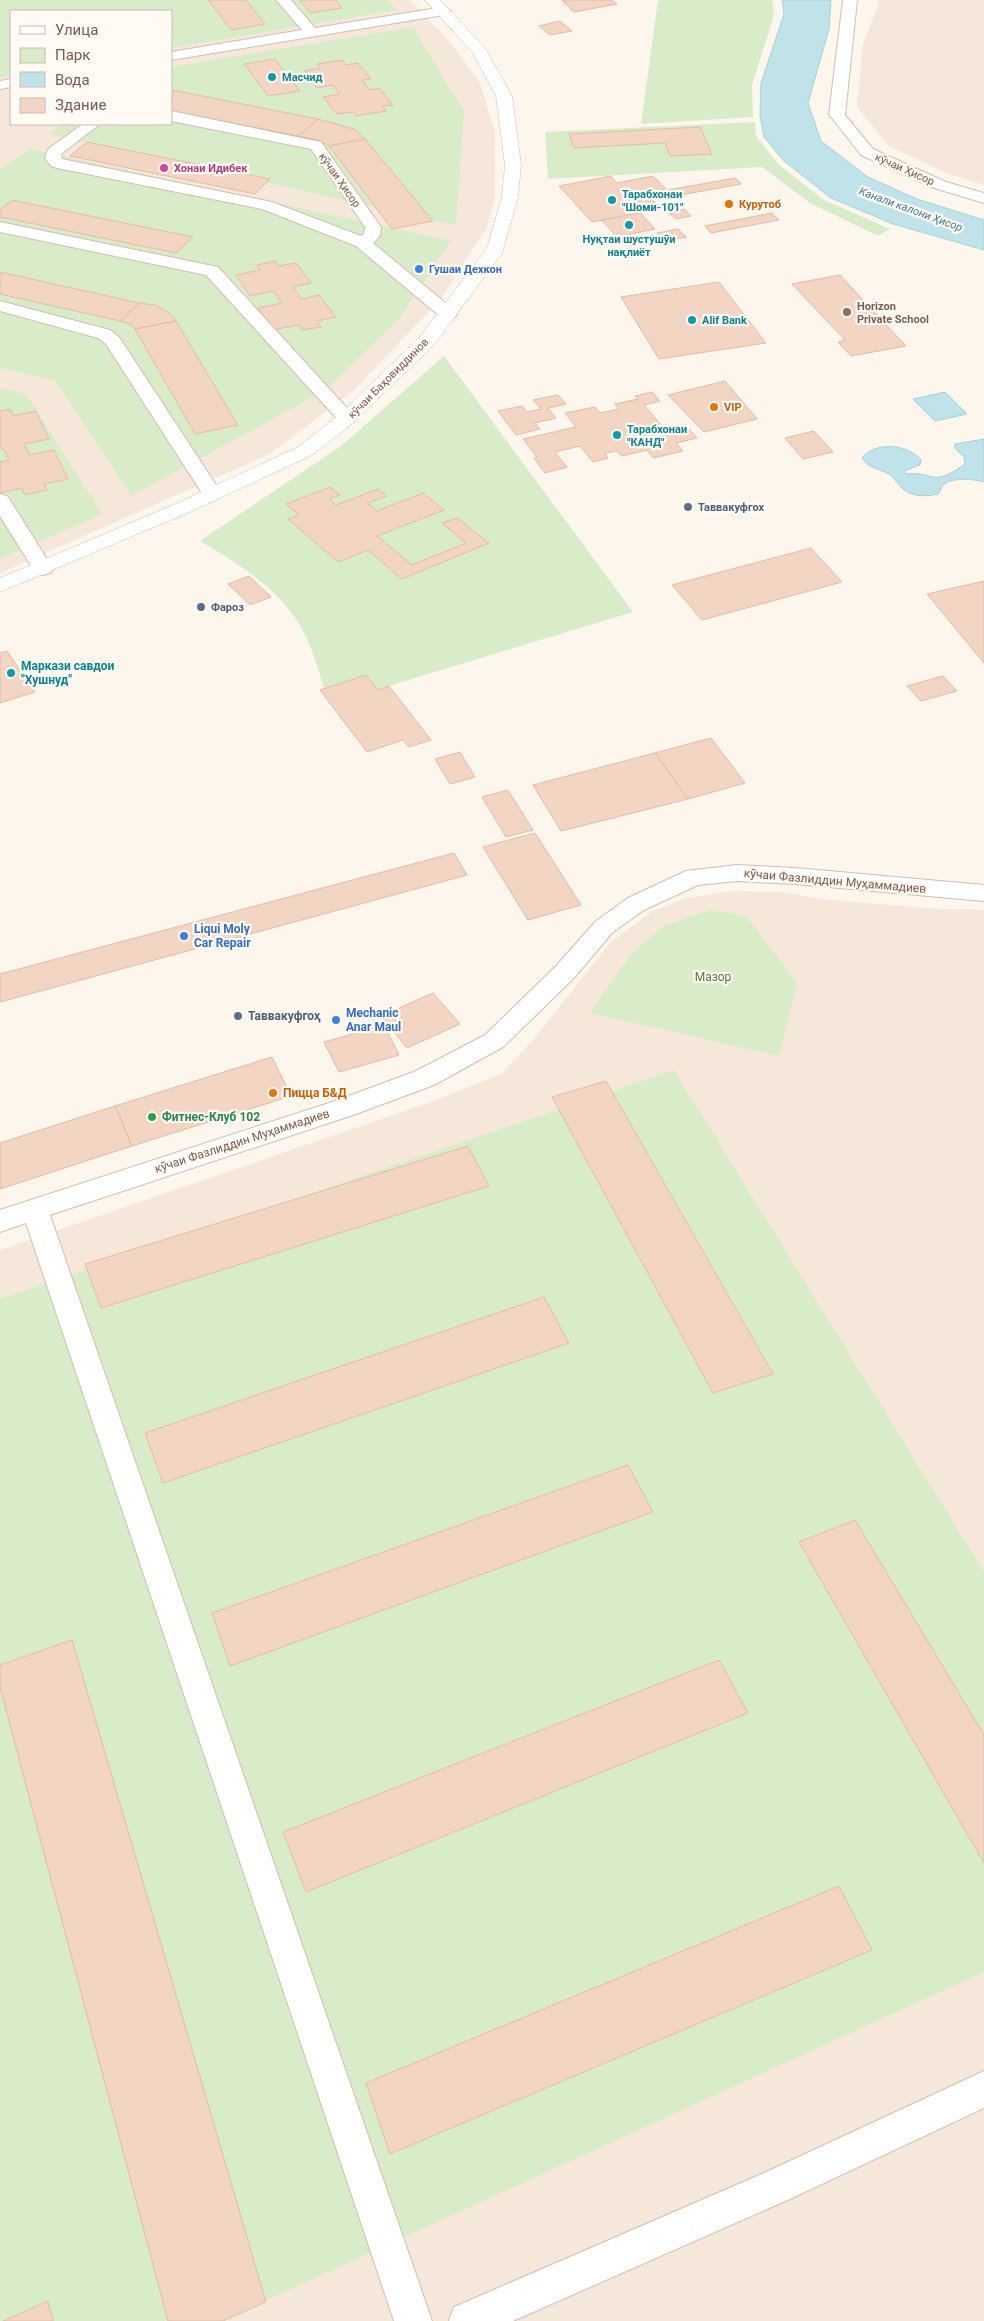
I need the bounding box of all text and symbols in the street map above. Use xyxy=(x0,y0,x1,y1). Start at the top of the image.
legend xyxy=(10,10,172,125)
text: Улица xyxy=(55,21,98,39)
text: Парк xyxy=(55,46,90,64)
text: Вода xyxy=(55,71,90,89)
marker: Масчид xyxy=(266,71,278,83)
place label: Масчид xyxy=(282,71,323,84)
text: Здание xyxy=(55,96,106,114)
street label: кӯчаи Ҳисор xyxy=(316,150,363,210)
street label: кӯчаи Ҳисор xyxy=(873,151,937,188)
marker: Хонаи Идибек xyxy=(158,162,170,174)
place label: Хонаи Идибек xyxy=(174,162,248,175)
water label: Канали калони Ҳисор xyxy=(857,185,964,234)
place label: Тарабхонаи "Шоми-101" xyxy=(622,188,684,214)
marker: Тарабхонаи "Шоми-101" xyxy=(606,194,618,206)
marker: Курутоб xyxy=(723,198,735,210)
place label: Курутоб xyxy=(739,198,781,211)
marker: Нуқтаи шустушӯи нақлиёт xyxy=(623,219,635,231)
place label: Нуқтаи шустушӯи нақлиёт xyxy=(582,233,676,259)
marker: Гушаи Дехкон xyxy=(413,263,425,275)
place label: Гушаи Дехкон xyxy=(429,263,502,276)
place label: Horizon Private School xyxy=(857,300,929,326)
marker: Horizon Private School xyxy=(841,306,853,318)
marker: Alif Bank xyxy=(686,314,698,326)
place label: Alif Bank xyxy=(702,314,747,327)
street label: кӯчаи Баҳовиддинов xyxy=(345,335,431,421)
marker: VIP xyxy=(708,401,720,413)
place label: VIP xyxy=(724,401,742,414)
place label: Тарабхонаи "КАНД" xyxy=(627,423,687,449)
marker: Тарабхонаи "КАНД" xyxy=(611,429,623,441)
marker: Таввакуфгох xyxy=(682,501,694,513)
place label: Таввакуфгох xyxy=(698,501,765,514)
marker: Фароз xyxy=(195,601,207,613)
place label: Фароз xyxy=(211,601,244,614)
place label: Маркази савдои "Хушнуд" xyxy=(21,659,115,687)
marker: Маркази савдои "Хушнуд" xyxy=(5,667,17,679)
street label: кӯчаи Фазлиддин Муҳаммадиев xyxy=(743,866,927,896)
place label: Liqui Moly Car Repair xyxy=(194,922,251,950)
marker: Liqui Moly Car Repair xyxy=(178,930,190,942)
park label: Мазор xyxy=(695,970,732,984)
place label: Mechanic Anar Maul xyxy=(346,1006,401,1034)
place label: Таввакуфгоҳ xyxy=(248,1009,321,1023)
marker: Таввакуфгоҳ xyxy=(232,1010,244,1022)
marker: Mechanic Anar Maul xyxy=(330,1014,342,1026)
place label: Пицца Б&Д xyxy=(283,1086,347,1100)
marker: Пицца Б&Д xyxy=(267,1087,279,1099)
street label: кӯчаи Фазлиддин Муҳаммадиев xyxy=(153,1106,331,1176)
place label: Фитнес-Клуб 102 xyxy=(162,1110,260,1124)
marker: Фитнес-Клуб 102 xyxy=(146,1111,158,1123)

